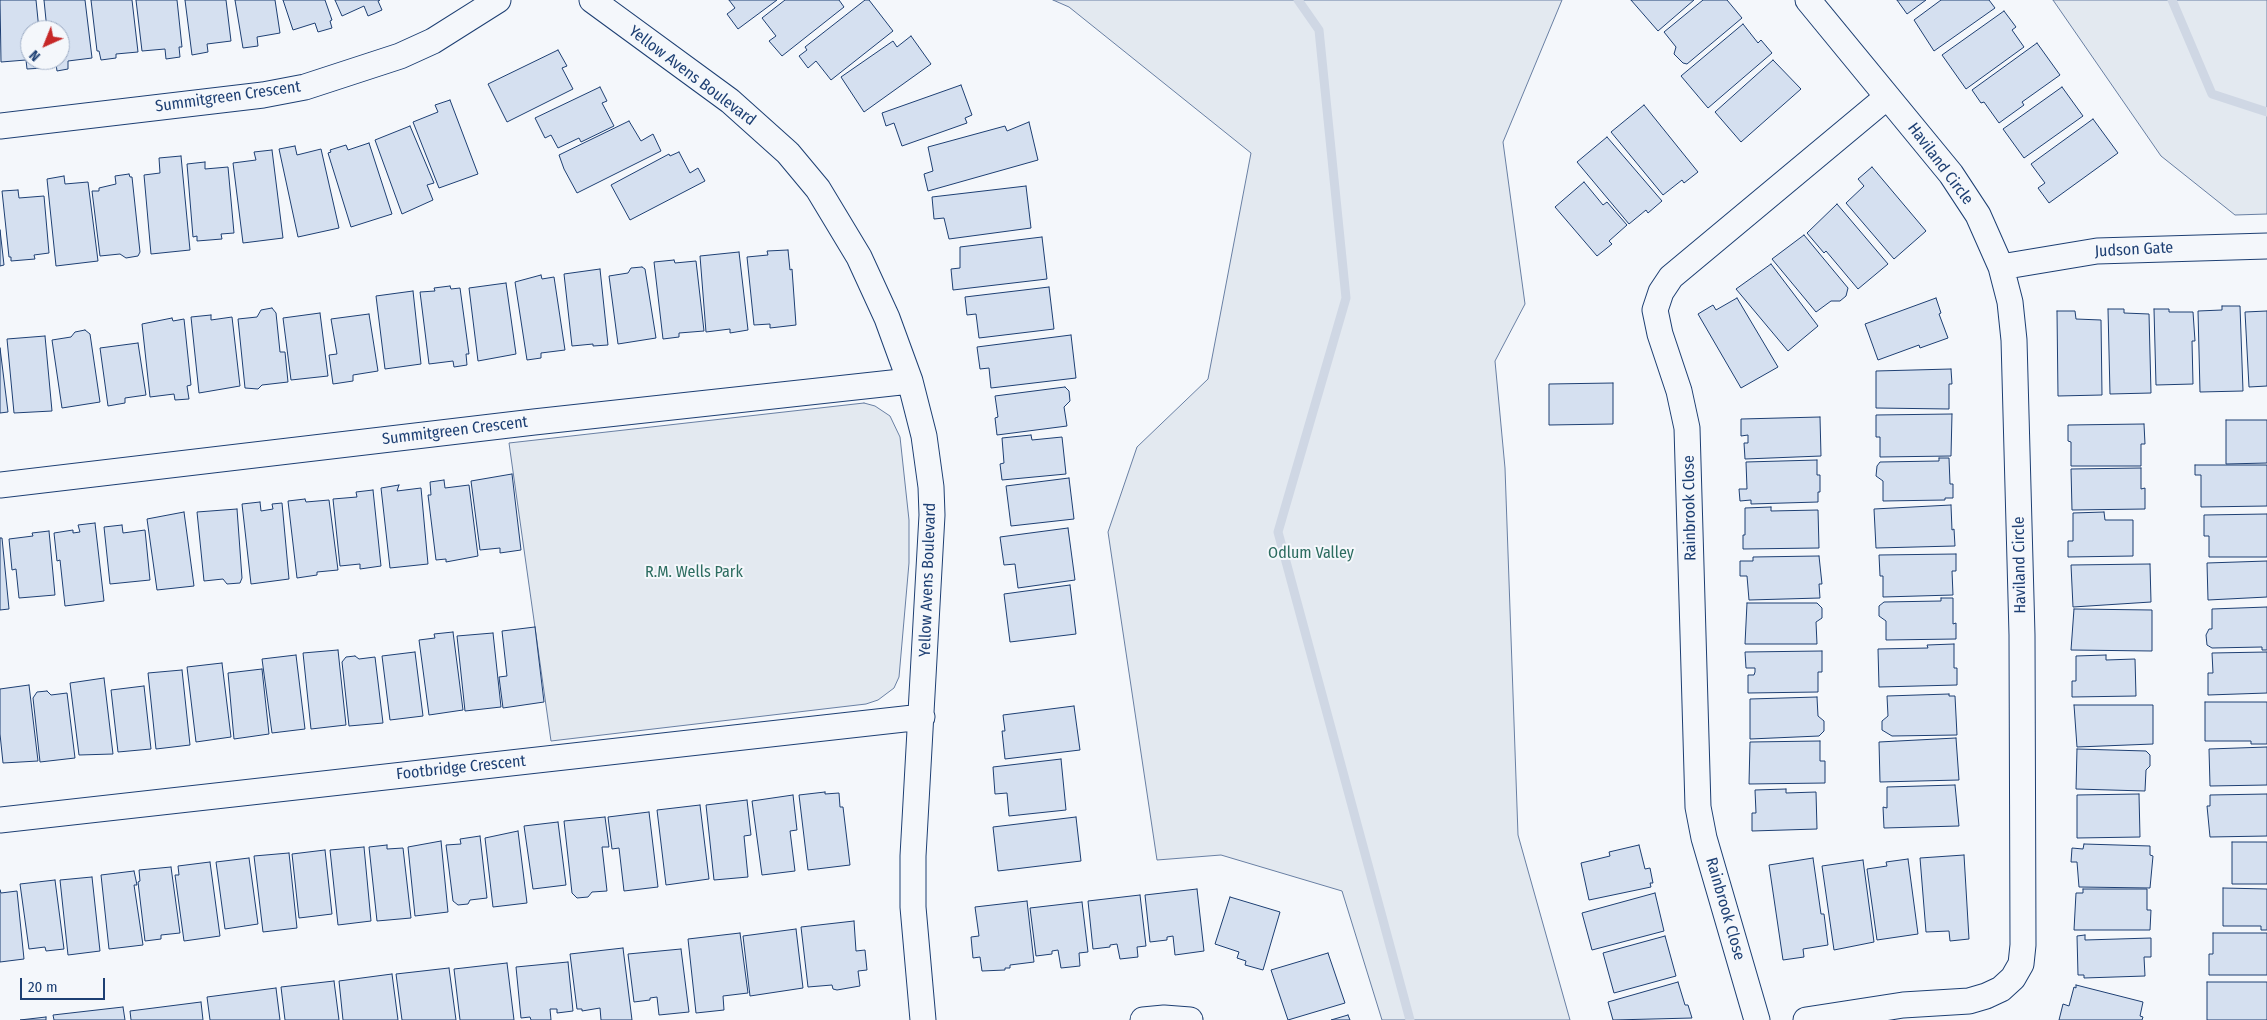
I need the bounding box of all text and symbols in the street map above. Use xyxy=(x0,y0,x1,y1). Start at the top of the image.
north arrow xyxy=(20,20,70,70)
street label: Yellow Avens Boulevard xyxy=(625,22,759,130)
text: N xyxy=(26,46,44,64)
street label: Summitgreen Crescent xyxy=(154,77,302,117)
street label: Haviland Circle xyxy=(1903,119,1977,209)
street label: Judson Gate xyxy=(2094,238,2174,262)
street label: Summitgreen Crescent xyxy=(381,413,529,449)
street label: Rainbrook Close xyxy=(1679,455,1701,561)
street label: Yellow Avens Boulevard xyxy=(916,503,940,657)
street label: Haviland Circle xyxy=(2010,516,2030,614)
park label: Odlum Valley xyxy=(1268,544,1354,564)
park label: R.M. Wells Park xyxy=(645,563,743,583)
street label: Footbridge Crescent xyxy=(395,752,527,784)
street label: Rainbrook Close xyxy=(1701,855,1749,963)
scale bar xyxy=(22,968,108,1000)
text: 20 m xyxy=(28,978,58,996)

